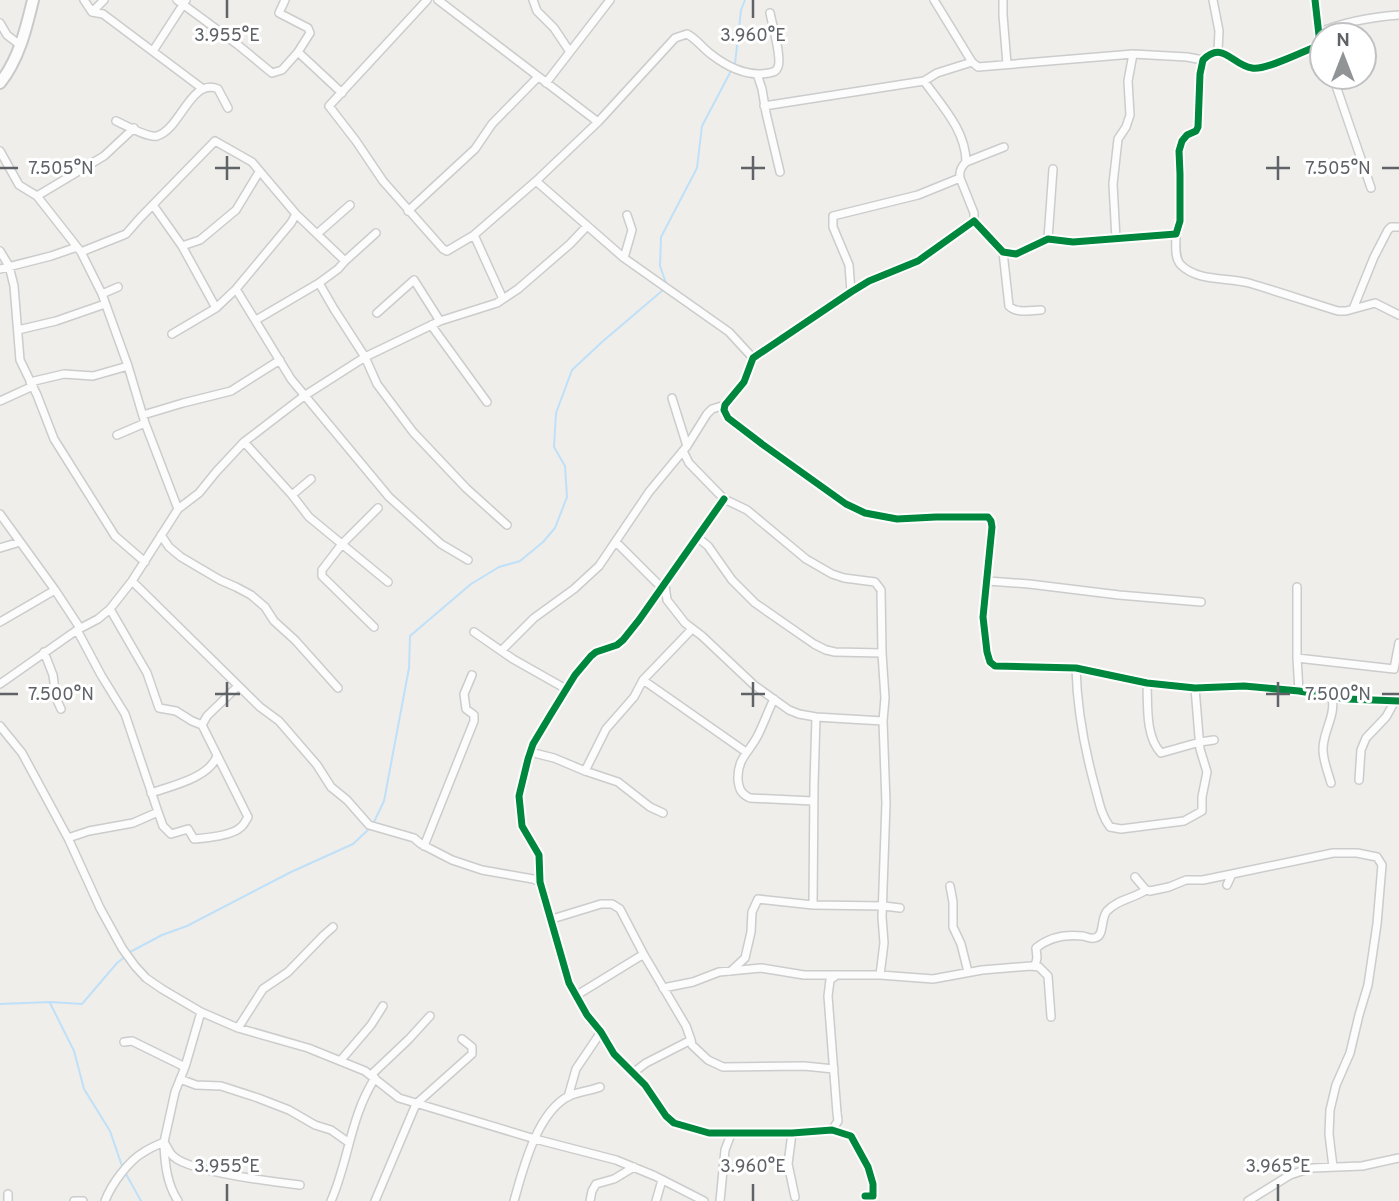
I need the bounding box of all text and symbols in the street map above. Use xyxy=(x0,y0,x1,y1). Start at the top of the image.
north arrow xyxy=(1308,21,1378,91)
text: 3.955°E xyxy=(194,25,260,48)
text: 3.960°E xyxy=(720,25,786,48)
text: N xyxy=(1336,29,1350,53)
text: 7.505°N xyxy=(28,158,94,181)
text: 7.505°N xyxy=(1305,158,1371,181)
text: 7.500°N xyxy=(28,684,94,707)
text: 7.500°N xyxy=(1305,684,1371,707)
text: 3.955°E xyxy=(194,1156,260,1179)
text: 3.960°E xyxy=(720,1156,786,1179)
text: 3.965°E xyxy=(1245,1156,1311,1179)

